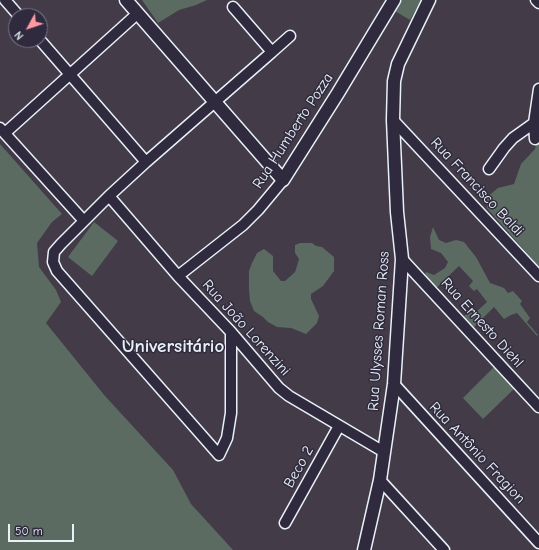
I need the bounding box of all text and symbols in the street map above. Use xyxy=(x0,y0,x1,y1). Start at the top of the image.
north arrow xyxy=(8,8,48,48)
text: N xyxy=(12,28,26,42)
street label: Rua Humberto Pozza xyxy=(249,70,337,192)
street label: Rua Francisco Baldi xyxy=(427,134,527,240)
street label: Rua Ulysses Roman Ross xyxy=(364,251,394,411)
street label: Rua Ernesto Diehl xyxy=(437,274,527,372)
street label: Rua João Lorenzini xyxy=(198,276,294,380)
district label: Universitário xyxy=(122,336,224,358)
street label: Rua Antônio Fragion xyxy=(425,398,529,508)
street label: Beco 2 xyxy=(280,443,318,491)
scale bar xyxy=(10,516,76,542)
text: 50 m xyxy=(15,524,43,538)

